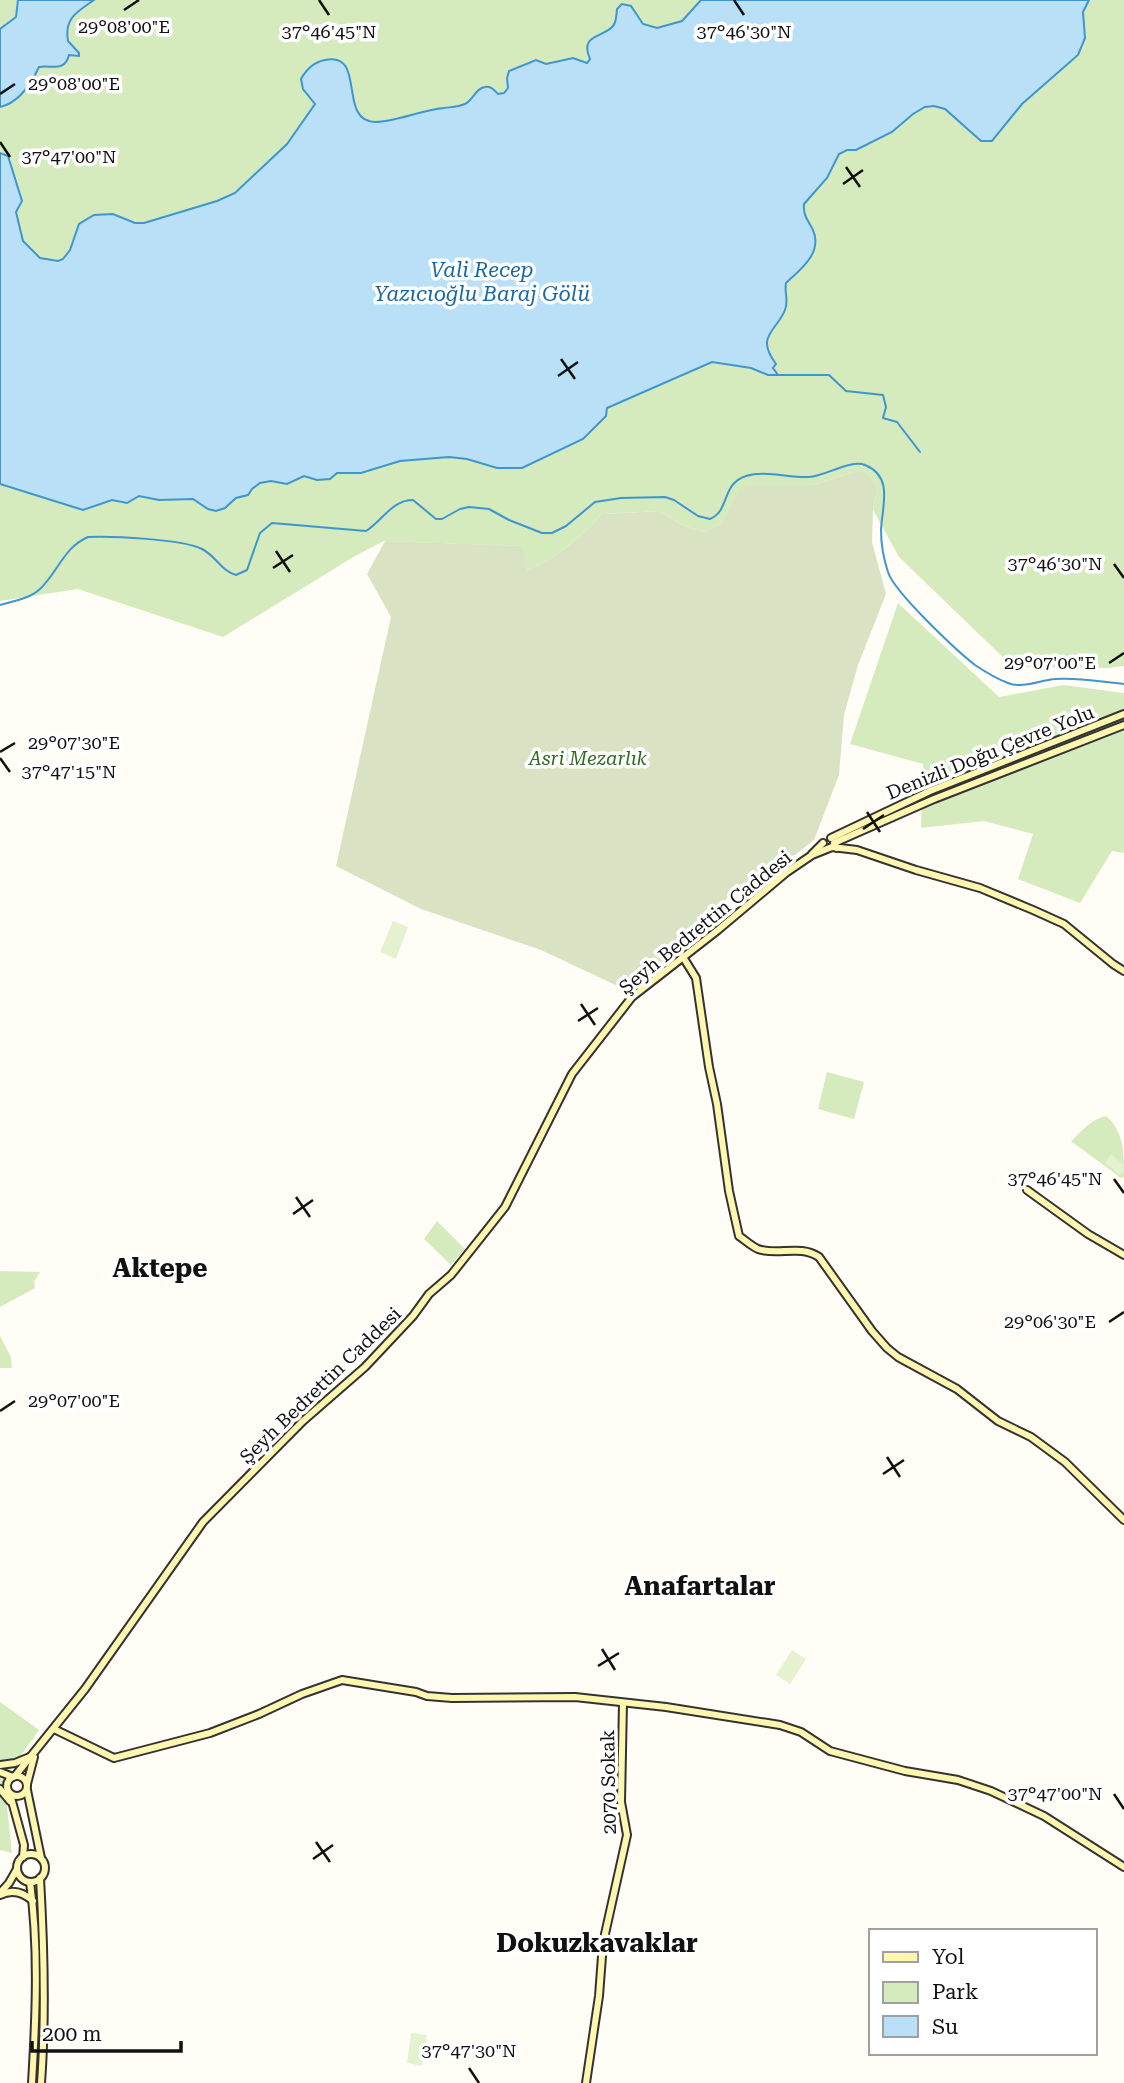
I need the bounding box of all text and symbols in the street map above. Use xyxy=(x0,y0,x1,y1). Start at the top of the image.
text: 29°08'00"E xyxy=(78,16,170,37)
text: 37°46'45"N xyxy=(282,21,376,42)
text: 37°46'30"N xyxy=(697,21,791,42)
text: 29°08'00"E xyxy=(28,73,120,94)
text: 37°47'00"N xyxy=(22,146,116,167)
water label: Vali Recep Yazıcıoğlu Baraj Gölü xyxy=(374,258,590,306)
text: 37°46'30"N xyxy=(1008,553,1102,574)
text: 29°07'00"E xyxy=(1004,652,1096,673)
street label: Denizli Doğu Çevre Yolu xyxy=(883,700,1097,805)
text: 29°07'30"E xyxy=(28,732,120,753)
park label: Asri Mezarlık xyxy=(528,747,648,770)
text: 37°47'15"N xyxy=(22,761,116,782)
street label: Şeyh Bedrettin Caddesi xyxy=(614,846,796,999)
text: 37°46'45"N xyxy=(1008,1168,1102,1189)
district label: Aktepe xyxy=(113,1253,207,1283)
street label: Şeyh Bedrettin Caddesi xyxy=(235,1302,406,1468)
text: 29°06'30"E xyxy=(1004,1311,1096,1332)
text: 29°07'00"E xyxy=(28,1390,120,1411)
district label: Anafartalar xyxy=(624,1571,776,1601)
street label: 2070 Sokak xyxy=(596,1729,621,1835)
text: 37°47'00"N xyxy=(1008,1783,1102,1804)
district label: Dokuzkavaklar xyxy=(496,1928,698,1958)
legend xyxy=(869,1929,1096,2055)
text: Yol xyxy=(932,1945,965,1969)
text: Park xyxy=(932,1980,978,2004)
scale bar xyxy=(32,2010,180,2054)
text: Su xyxy=(932,2015,958,2039)
text: 200 m xyxy=(42,2022,102,2046)
text: 37°47'30"N xyxy=(422,2040,516,2061)

